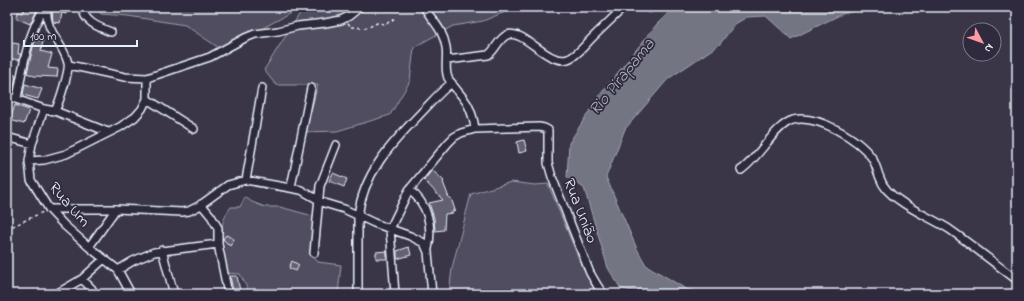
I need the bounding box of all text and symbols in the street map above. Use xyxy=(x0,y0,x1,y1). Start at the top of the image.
scale bar xyxy=(24,22,137,48)
north arrow xyxy=(962,22,1002,62)
text: 100 m xyxy=(30,28,57,46)
water label: Rio Pirapama xyxy=(583,32,661,121)
text: N xyxy=(980,40,997,56)
street label: Rua União xyxy=(557,175,603,247)
street label: Rua Um xyxy=(43,177,95,233)

